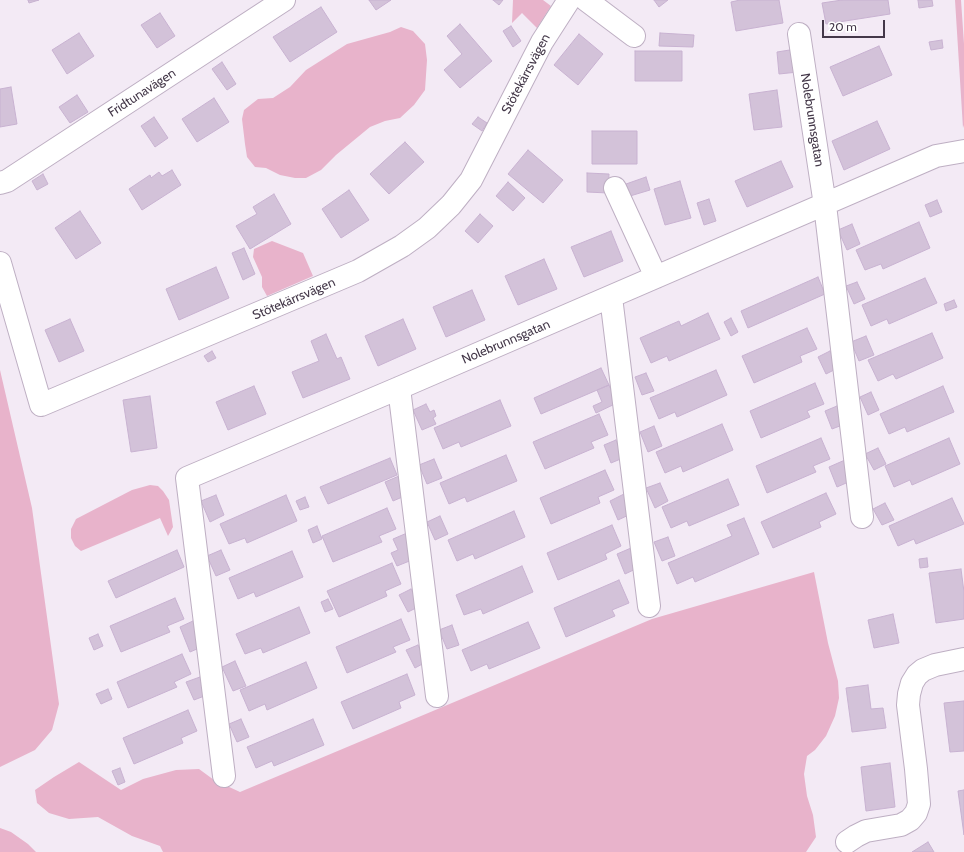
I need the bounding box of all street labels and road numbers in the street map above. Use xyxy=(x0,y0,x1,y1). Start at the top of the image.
street label: Stötekärrsvägen xyxy=(498,31,554,117)
street label: Fridtunavägen xyxy=(105,65,179,121)
street label: Nolebrunnsgatan xyxy=(797,72,827,168)
street label: Stötekärrsvägen xyxy=(250,275,338,323)
street label: Nolebrunnsgatan xyxy=(460,316,552,368)

